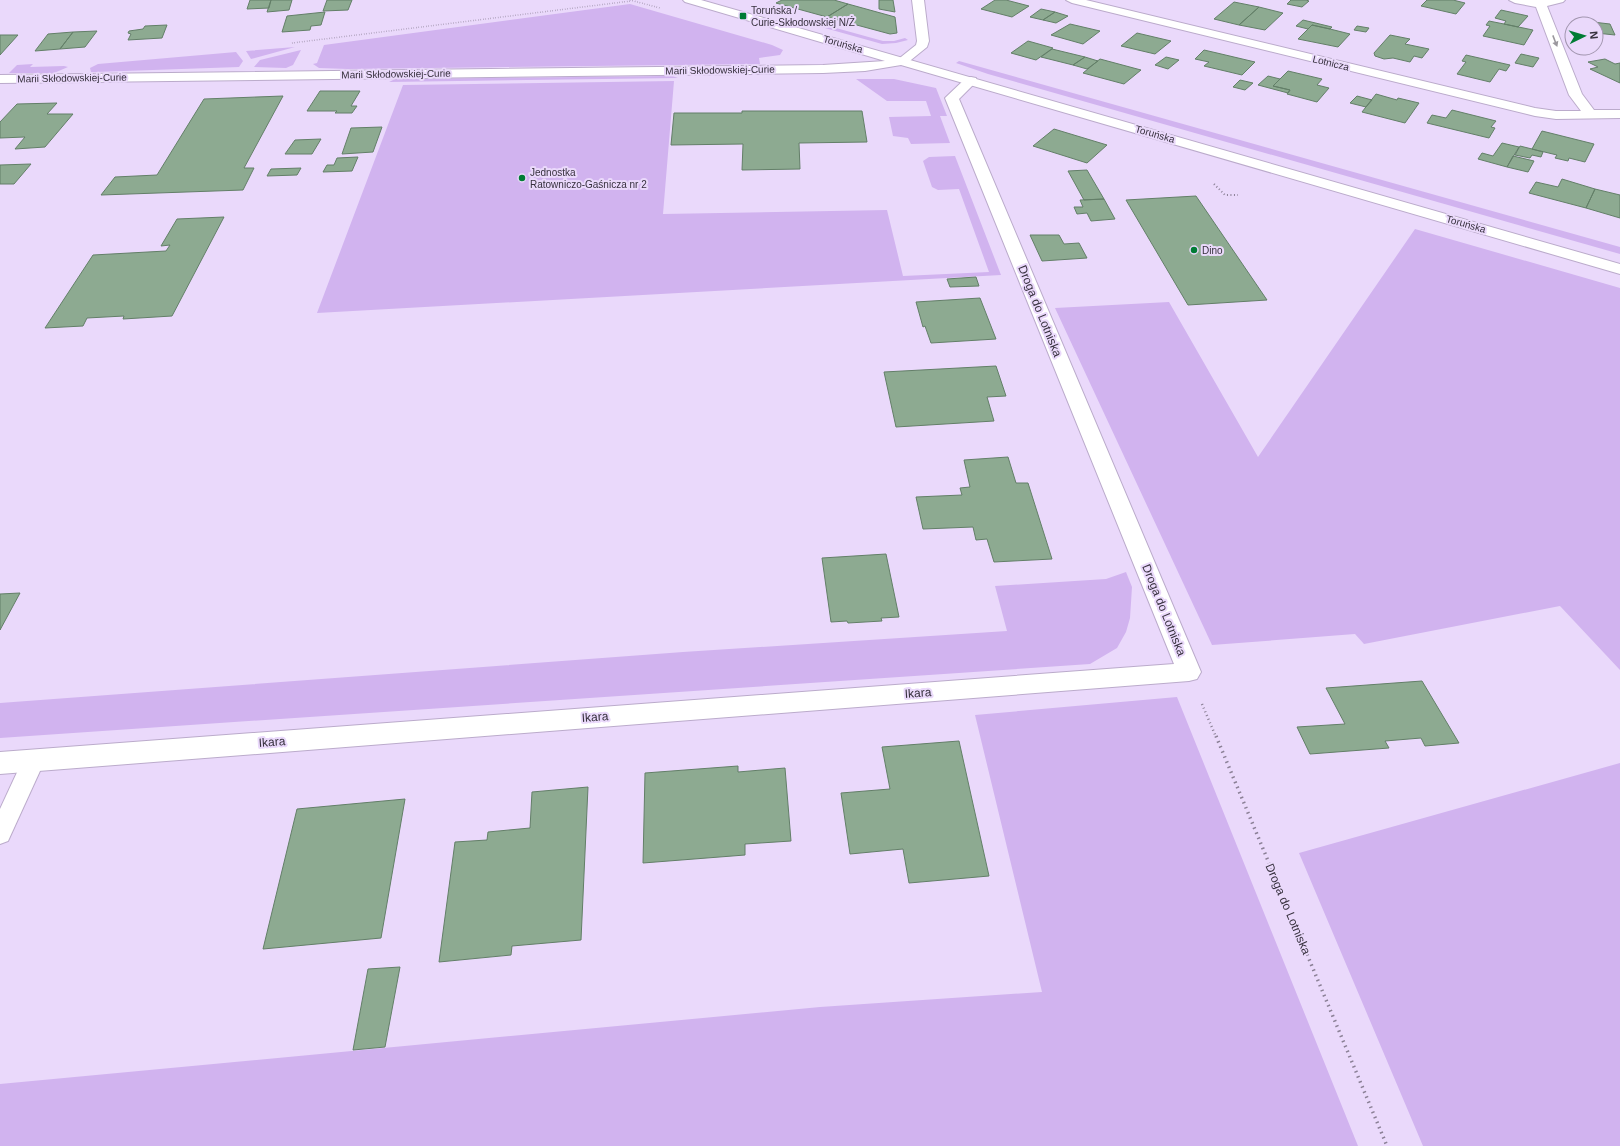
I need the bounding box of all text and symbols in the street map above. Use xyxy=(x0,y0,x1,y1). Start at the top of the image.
place label: Toruńska / Curie-Skłodowskiej N/Ż xyxy=(751,5,855,28)
marker: Toruńska / Curie-Skłodowskiej N/Ż xyxy=(738,11,748,21)
north arrow xyxy=(1564,16,1604,56)
text: N xyxy=(1588,31,1600,40)
street label: Toruńska xyxy=(822,33,864,55)
one-way arrow xyxy=(1552,35,1558,47)
street label: Lotnicza xyxy=(1312,53,1351,73)
street label: Marii Skłodowskiej-Curie xyxy=(665,64,775,76)
street label: Marii Skłodowskiej-Curie xyxy=(341,68,451,80)
street label: Marii Skłodowskiej-Curie xyxy=(17,72,127,84)
street label: Toruńska xyxy=(1134,123,1176,145)
place label: Jednostka Ratowniczo-Gaśnicza nr 2 xyxy=(530,167,647,190)
marker: Jednostka Ratowniczo-Gaśnicza nr 2 xyxy=(517,173,527,183)
street label: Toruńska xyxy=(1445,213,1487,235)
marker: Dino xyxy=(1189,245,1199,255)
place label: Dino xyxy=(1202,245,1223,256)
street label: Droga do Lotniska xyxy=(1015,263,1065,359)
street label: Droga do Lotniska xyxy=(1139,562,1189,658)
street label: Ikara xyxy=(904,685,932,701)
street label: Ikara xyxy=(581,709,609,725)
street label: Ikara xyxy=(258,734,286,750)
street label: Droga do Lotniska xyxy=(1263,861,1314,957)

